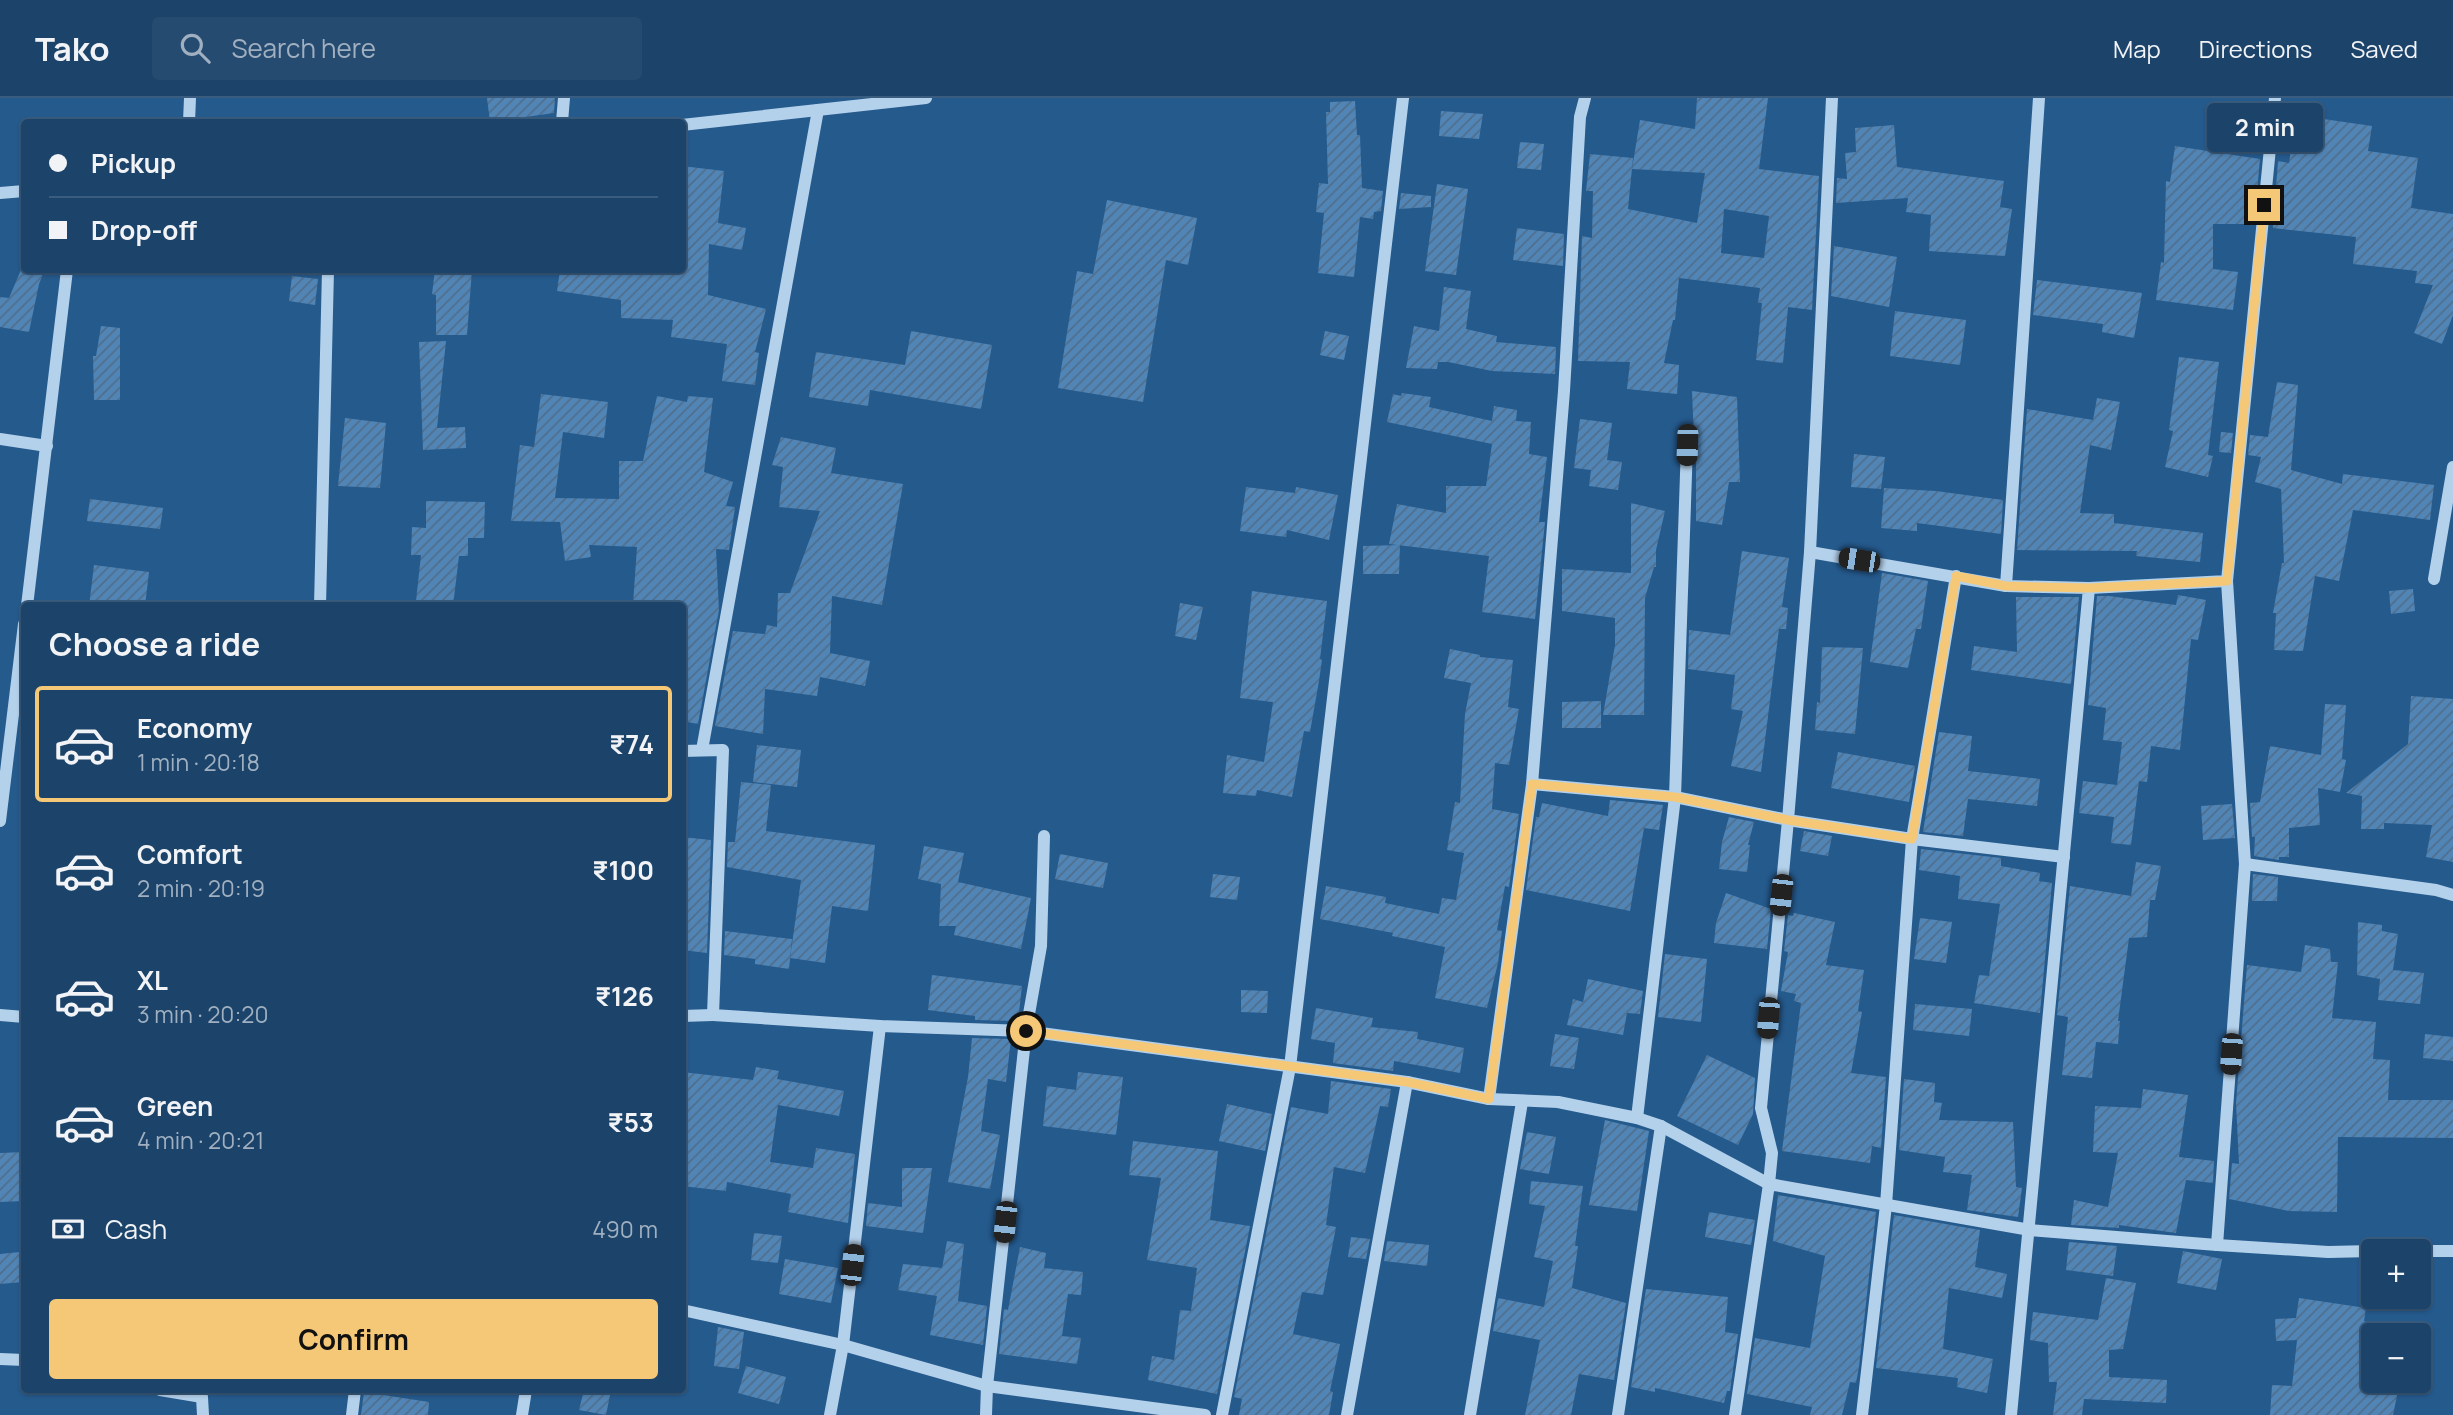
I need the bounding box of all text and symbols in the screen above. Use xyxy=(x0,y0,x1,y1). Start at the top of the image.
search box xyxy=(152,17,642,80)
text: Tako xyxy=(35,26,110,71)
icon: search xyxy=(176,29,214,67)
text: Search here xyxy=(232,30,376,66)
text: Map xyxy=(2113,32,2161,65)
text: Directions xyxy=(2199,32,2312,65)
text: Saved xyxy=(2350,32,2418,65)
callout: 2 min xyxy=(2206,104,2322,153)
text: 2 min xyxy=(2235,111,2295,143)
text: Pickup xyxy=(91,145,176,181)
route end xyxy=(2248,189,2280,221)
text: Drop-off xyxy=(91,212,197,248)
car xyxy=(1676,424,1699,466)
car xyxy=(1837,546,1882,574)
text: Choose a ride xyxy=(49,622,260,666)
text: Economy xyxy=(137,710,252,746)
icon: car xyxy=(53,713,116,776)
text: ₹74 xyxy=(609,726,654,762)
text: 1 min · 20:18 xyxy=(137,746,260,778)
text: Comfort xyxy=(137,836,243,872)
icon: car xyxy=(53,839,116,902)
text: ₹100 xyxy=(592,852,654,888)
text: 2 min · 20:19 xyxy=(137,872,265,904)
car xyxy=(1769,873,1794,917)
text: XL xyxy=(137,962,168,998)
icon: car xyxy=(53,965,116,1028)
text: ₹126 xyxy=(595,978,654,1014)
car xyxy=(1757,996,1780,1040)
text: 3 min · 20:20 xyxy=(137,998,268,1030)
route start xyxy=(1010,1015,1042,1047)
car xyxy=(2220,1032,2243,1076)
text: Green xyxy=(137,1088,213,1124)
icon: car xyxy=(53,1091,116,1154)
text: ₹53 xyxy=(608,1104,654,1140)
text: 4 min · 20:21 xyxy=(137,1124,264,1156)
car xyxy=(993,1200,1018,1244)
icon: cash xyxy=(49,1210,87,1248)
text: Cash xyxy=(105,1211,167,1247)
text: 490 m xyxy=(592,1213,658,1245)
map controls xyxy=(2361,1239,2431,1393)
button: + xyxy=(2361,1239,2431,1309)
car xyxy=(840,1243,865,1287)
button: Confirm xyxy=(49,1299,658,1379)
button: − xyxy=(2361,1323,2431,1393)

